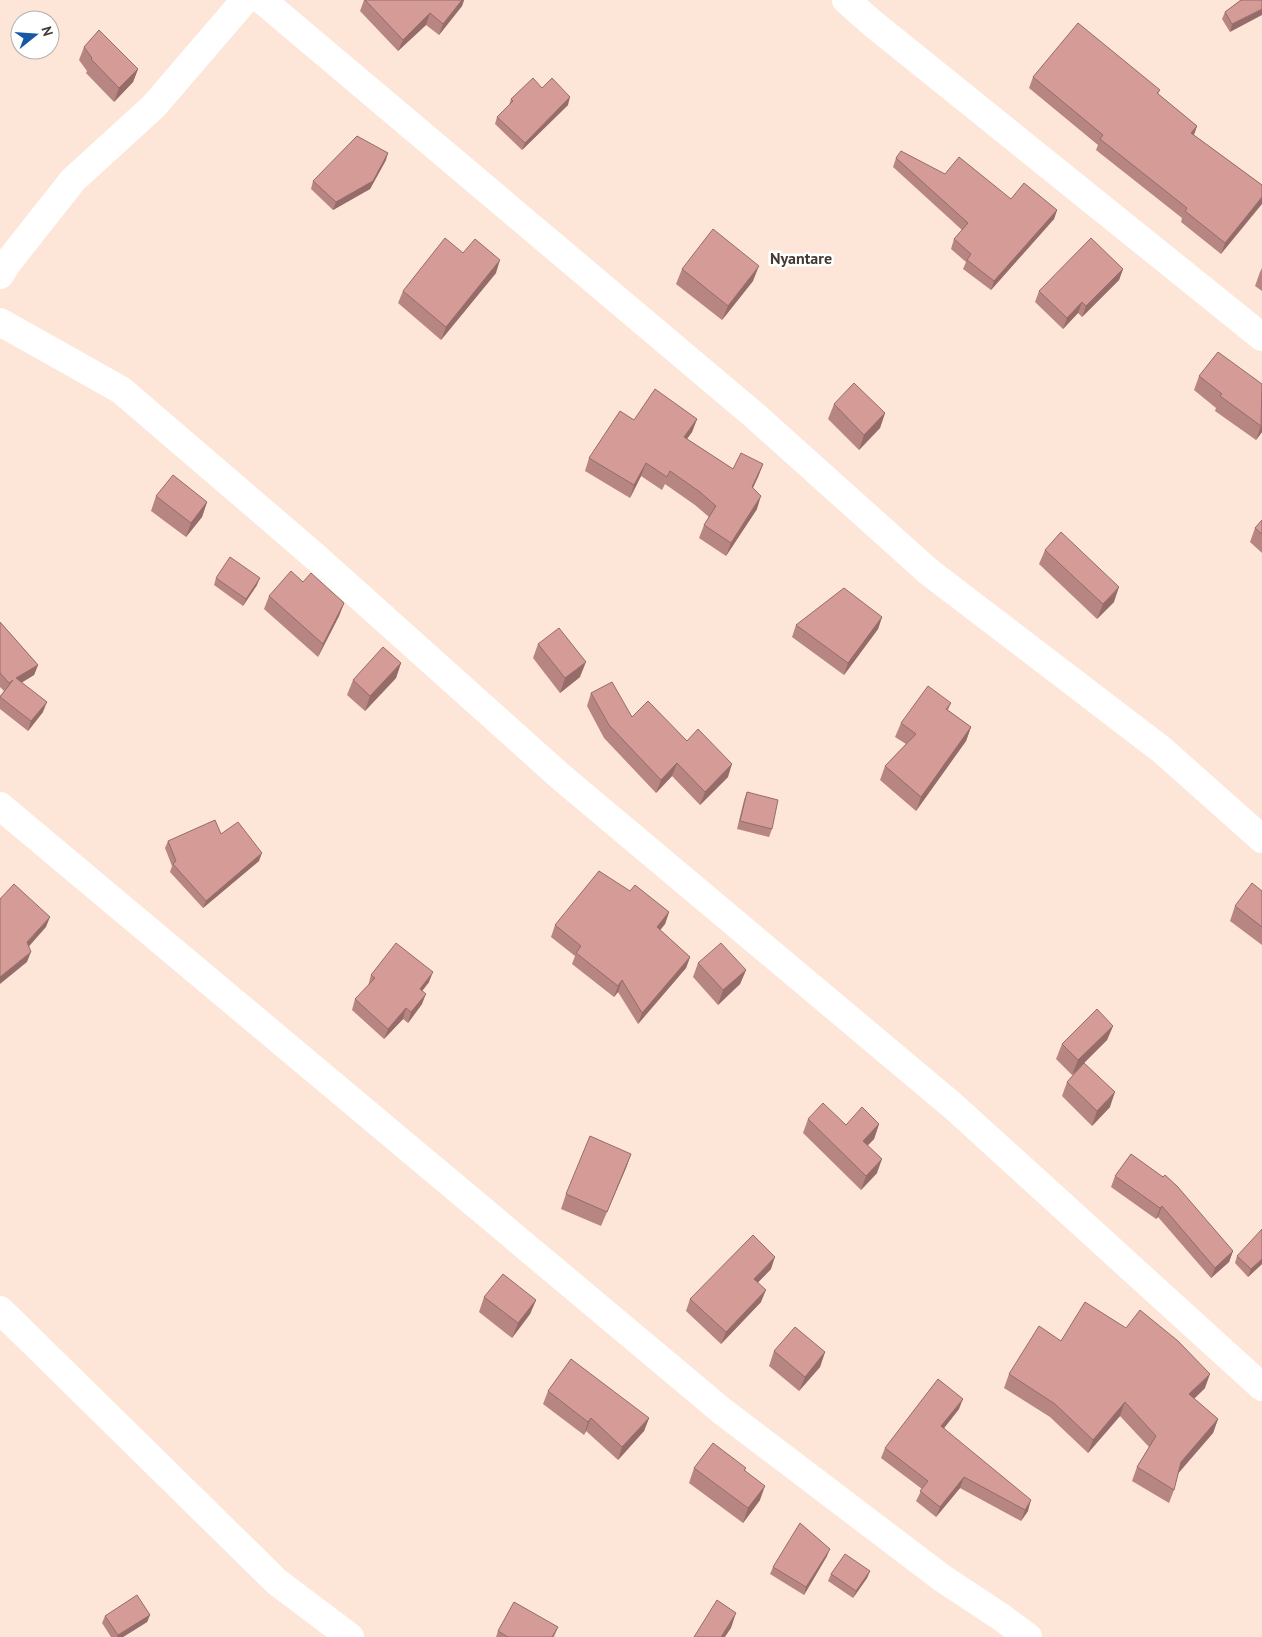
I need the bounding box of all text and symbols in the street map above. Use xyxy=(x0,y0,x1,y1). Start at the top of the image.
north arrow xyxy=(10,10,60,60)
text: N xyxy=(37,24,57,38)
district label: Nyantare xyxy=(770,248,832,268)

